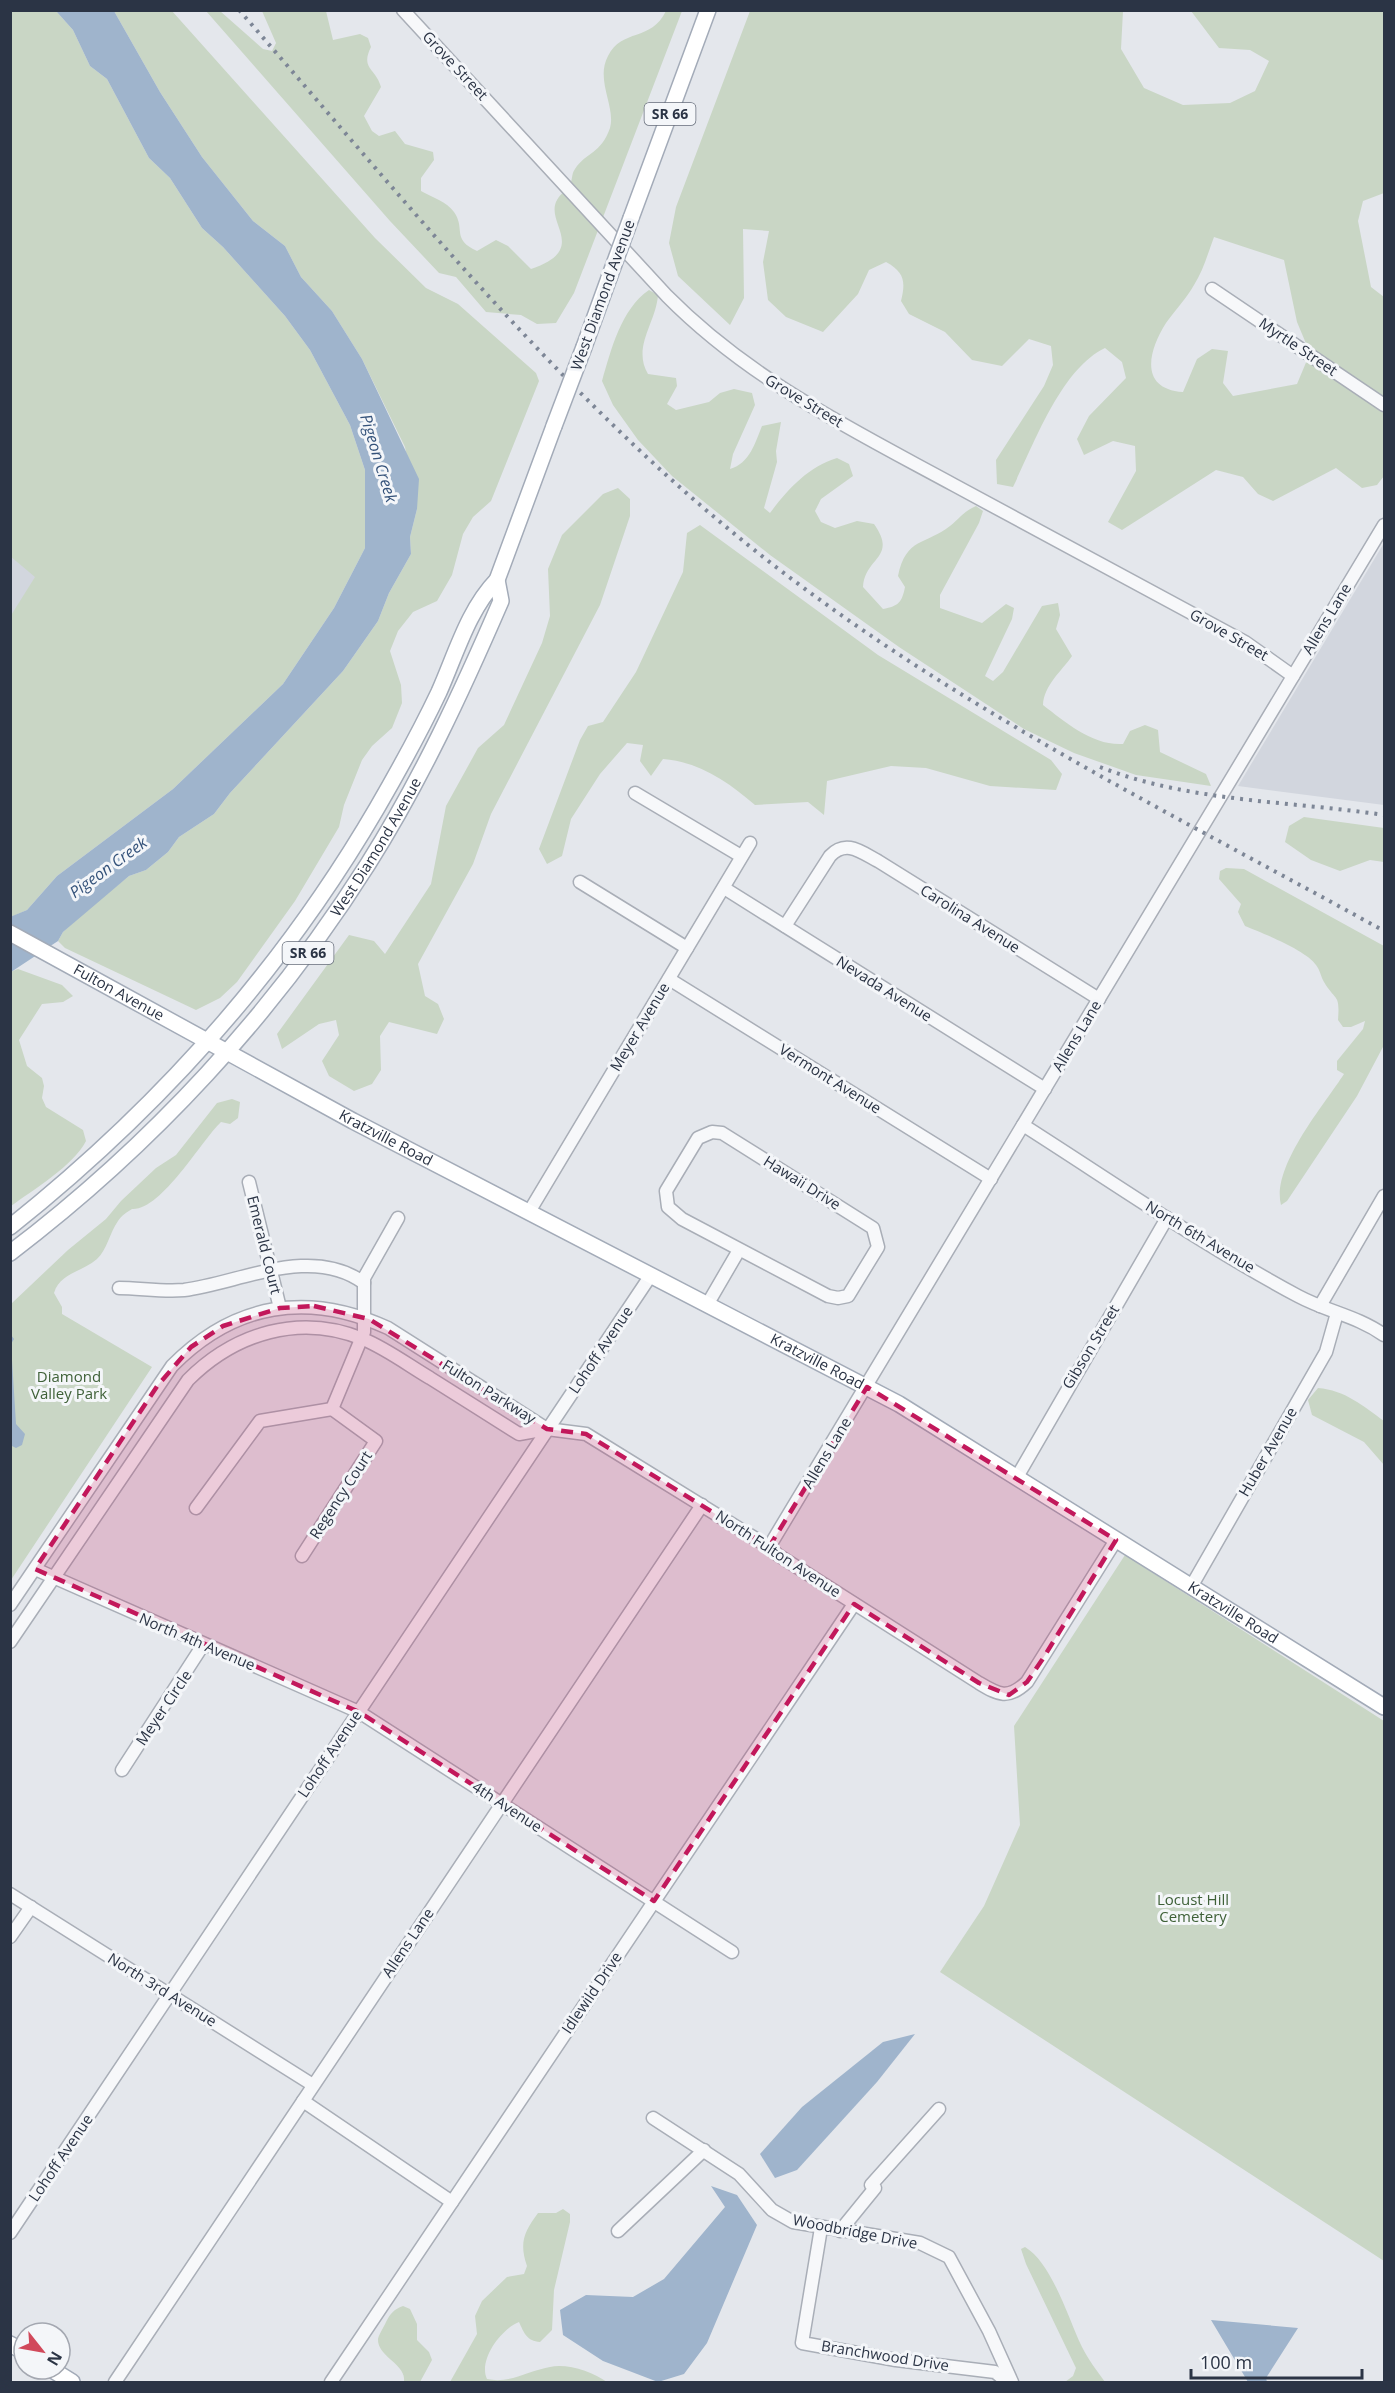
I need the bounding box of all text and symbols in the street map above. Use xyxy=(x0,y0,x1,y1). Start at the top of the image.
street label: Grove Street xyxy=(418,26,493,104)
road number: SR 66 xyxy=(644,103,696,125)
street label: West Diamond Avenue xyxy=(565,216,639,373)
street label: Myrtle Street xyxy=(1255,313,1342,380)
street label: Grove Street xyxy=(762,369,847,431)
water label: Pigeon Creek xyxy=(355,411,403,506)
street label: Allens Lane xyxy=(1297,579,1355,658)
street label: Grove Street xyxy=(1186,604,1273,665)
street label: West Diamond Avenue xyxy=(325,774,425,920)
water label: Pigeon Creek xyxy=(65,831,152,903)
street label: Carolina Avenue xyxy=(917,879,1024,957)
road number: SR 66 xyxy=(282,942,334,964)
street label: Nevada Avenue xyxy=(833,951,936,1026)
street label: Fulton Avenue xyxy=(70,959,168,1025)
street label: Meyer Avenue xyxy=(605,978,673,1075)
street label: Allens Lane xyxy=(1047,996,1105,1075)
street label: Vermont Avenue xyxy=(776,1039,885,1118)
street label: Kratzville Road xyxy=(336,1104,437,1170)
street label: Hawaii Drive xyxy=(760,1150,845,1214)
street label: Emerald Court xyxy=(243,1193,287,1296)
street label: North 6th Avenue xyxy=(1142,1196,1259,1277)
street label: Gibson Street xyxy=(1057,1301,1123,1392)
street label: Lohoff Avenue xyxy=(564,1302,637,1397)
street label: Kratzville Road xyxy=(767,1328,868,1393)
street label: Fulton Parkway xyxy=(439,1354,541,1428)
park label: Diamond Valley Park xyxy=(31,1366,107,1403)
street label: Huber Avenue xyxy=(1233,1403,1301,1500)
street label: Allens Lane xyxy=(797,1413,855,1492)
street label: Regency Court xyxy=(304,1447,376,1542)
street label: North Fulton Avenue xyxy=(712,1505,845,1601)
street label: Kratzville Road xyxy=(1185,1576,1283,1648)
street label: North 4th Avenue xyxy=(136,1608,258,1675)
street label: Meyer Circle xyxy=(131,1666,196,1749)
street label: Lohoff Avenue xyxy=(293,1706,366,1801)
street label: 4th Avenue xyxy=(469,1776,546,1836)
park label: Locust Hill Cemetery xyxy=(1157,1889,1229,1926)
street label: Allens Lane xyxy=(377,1904,438,1981)
street label: North 3rd Avenue xyxy=(104,1948,221,2031)
street label: Idlewild Drive xyxy=(556,1948,626,2037)
street label: Lohoff Avenue xyxy=(24,2110,97,2205)
street label: Woodbridge Drive xyxy=(791,2209,919,2253)
north arrow xyxy=(12,2321,72,2381)
street label: Branchwood Drive xyxy=(820,2335,951,2375)
scale bar xyxy=(1191,2342,1362,2380)
text: N xyxy=(42,2347,68,2370)
text: 100 m xyxy=(1200,2350,1252,2374)

